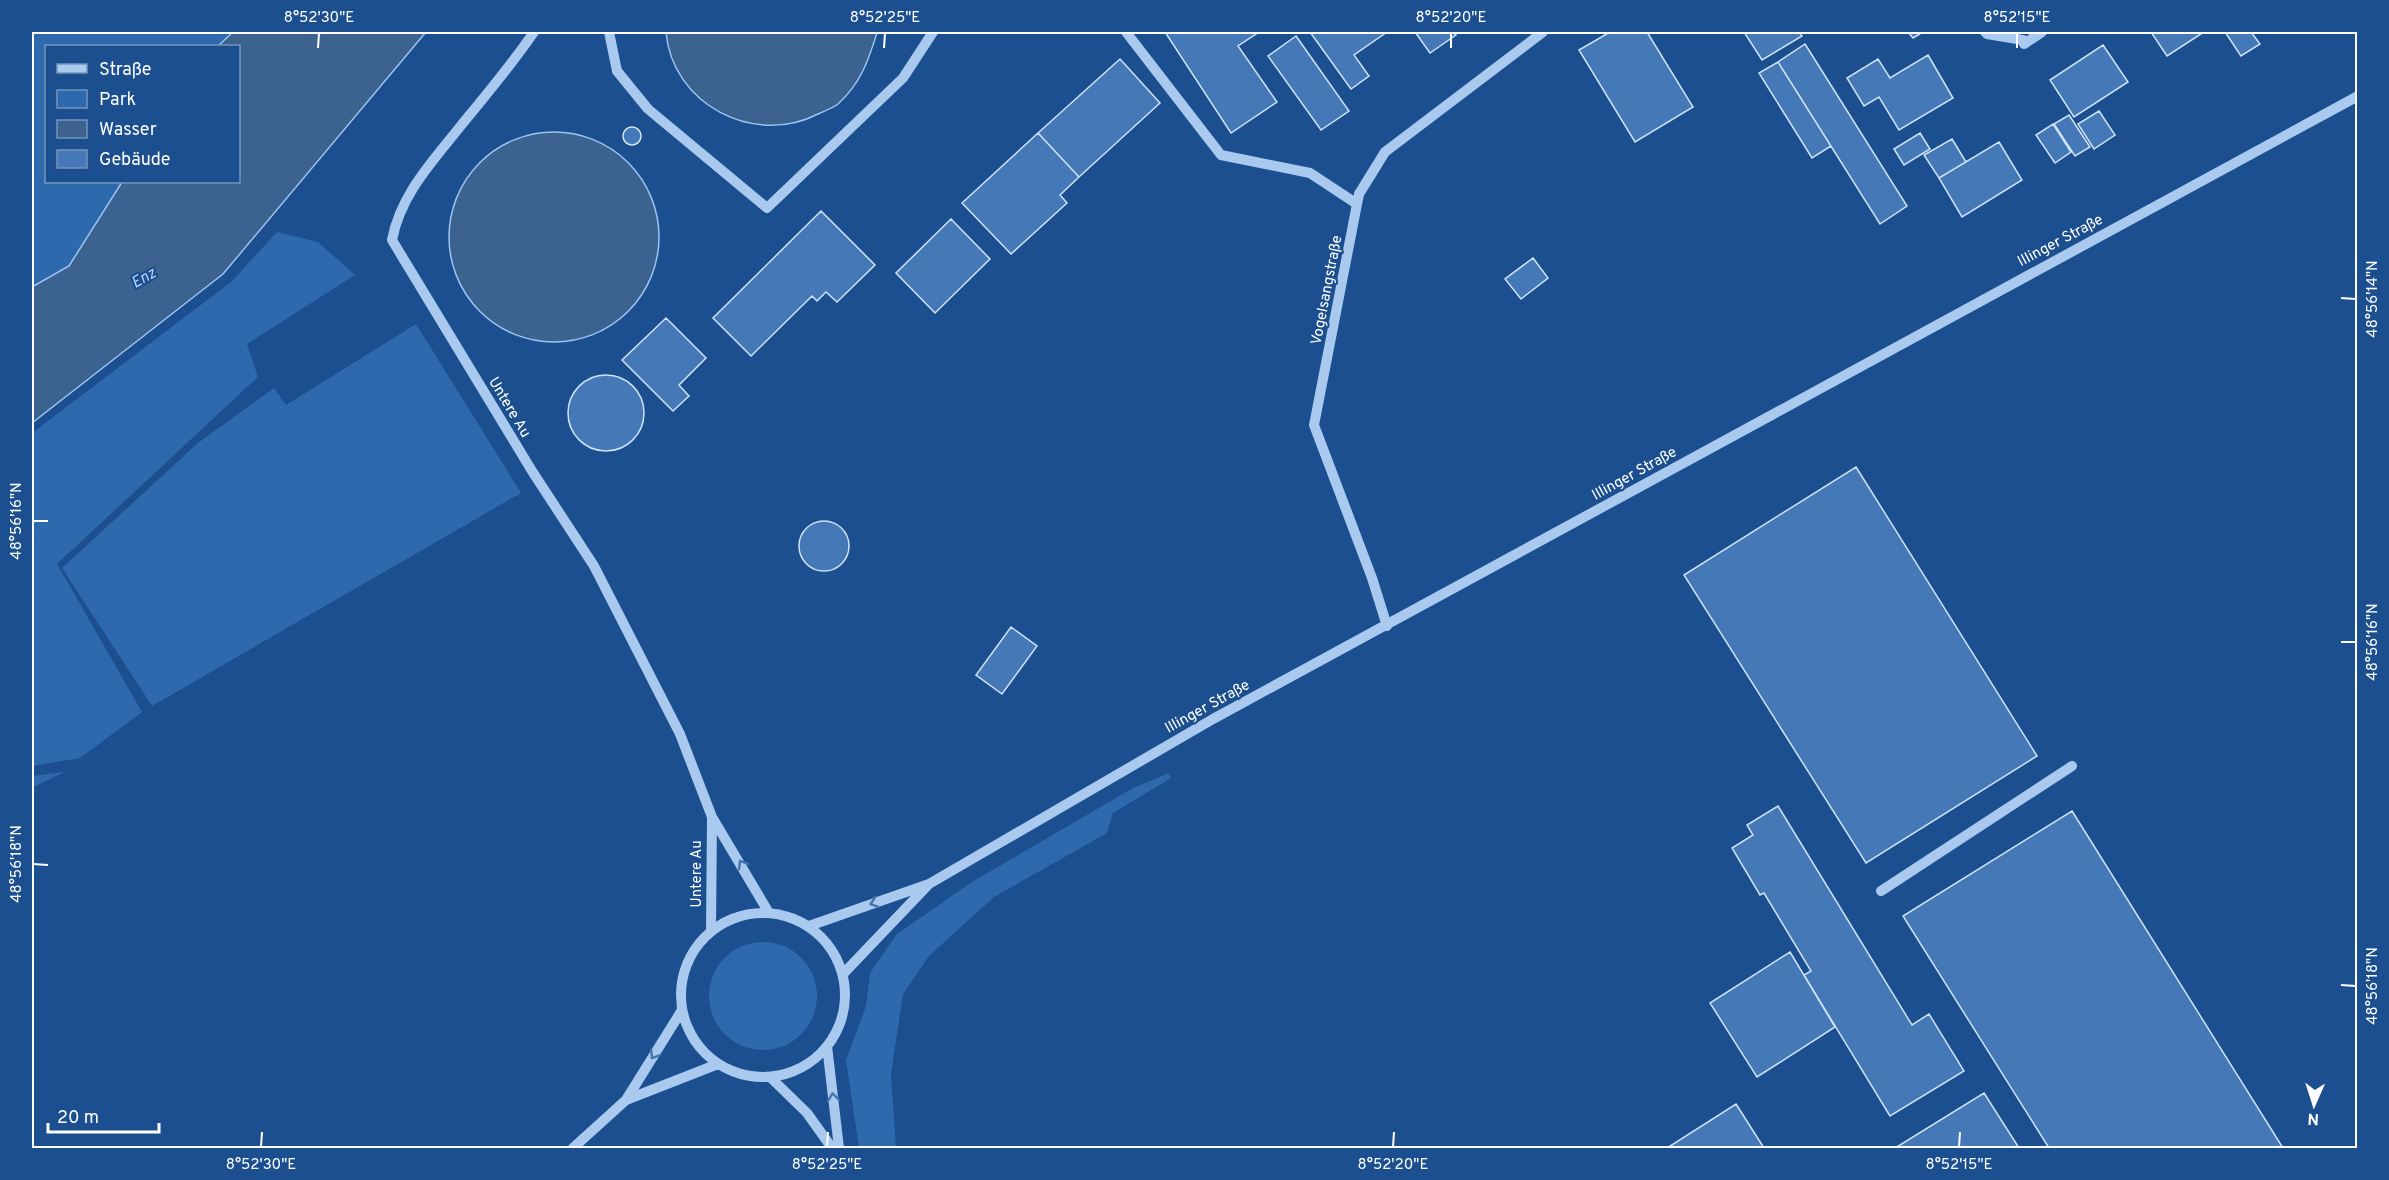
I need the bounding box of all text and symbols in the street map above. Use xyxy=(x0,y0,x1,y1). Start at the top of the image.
text: 8°52'30"E xyxy=(284,9,354,28)
text: 8°52'25"E xyxy=(850,9,920,28)
text: 8°52'20"E xyxy=(1416,9,1486,28)
text: 8°52'15"E xyxy=(1984,9,2050,28)
legend xyxy=(45,45,240,183)
text: Straße xyxy=(99,59,151,82)
text: Park xyxy=(99,89,136,112)
text: Wasser xyxy=(99,119,157,142)
text: Gebäude xyxy=(99,149,171,172)
street label: Illinger Straße xyxy=(2015,211,2107,272)
street label: Vogelsangstraße xyxy=(1308,234,1347,347)
text: 48°56'14"N xyxy=(2364,260,2383,338)
water label: Enz xyxy=(128,263,161,294)
street label: Untere Au xyxy=(483,374,534,442)
street label: Illinger Straße xyxy=(1589,443,1681,505)
text: 48°56'16"N xyxy=(8,482,27,560)
text: 48°56'16"N xyxy=(2364,603,2383,681)
street label: Illinger Straße xyxy=(1162,676,1254,738)
text: 48°56'18"N xyxy=(8,825,27,903)
street label: Untere Au xyxy=(688,840,707,908)
one-way arrow xyxy=(737,860,749,870)
one-way arrow xyxy=(869,896,880,909)
text: 48°56'18"N xyxy=(2364,947,2383,1025)
one-way arrow xyxy=(649,1049,661,1059)
north arrow xyxy=(2284,1075,2344,1135)
one-way arrow xyxy=(827,1093,840,1102)
scale bar xyxy=(48,1096,159,1134)
text: 20 m xyxy=(57,1107,99,1130)
text: N xyxy=(2307,1108,2320,1128)
text: 8°52'30"E xyxy=(226,1156,296,1175)
text: 8°52'25"E xyxy=(792,1156,862,1175)
text: 8°52'20"E xyxy=(1358,1156,1428,1175)
text: 8°52'15"E xyxy=(1926,1156,1992,1175)

